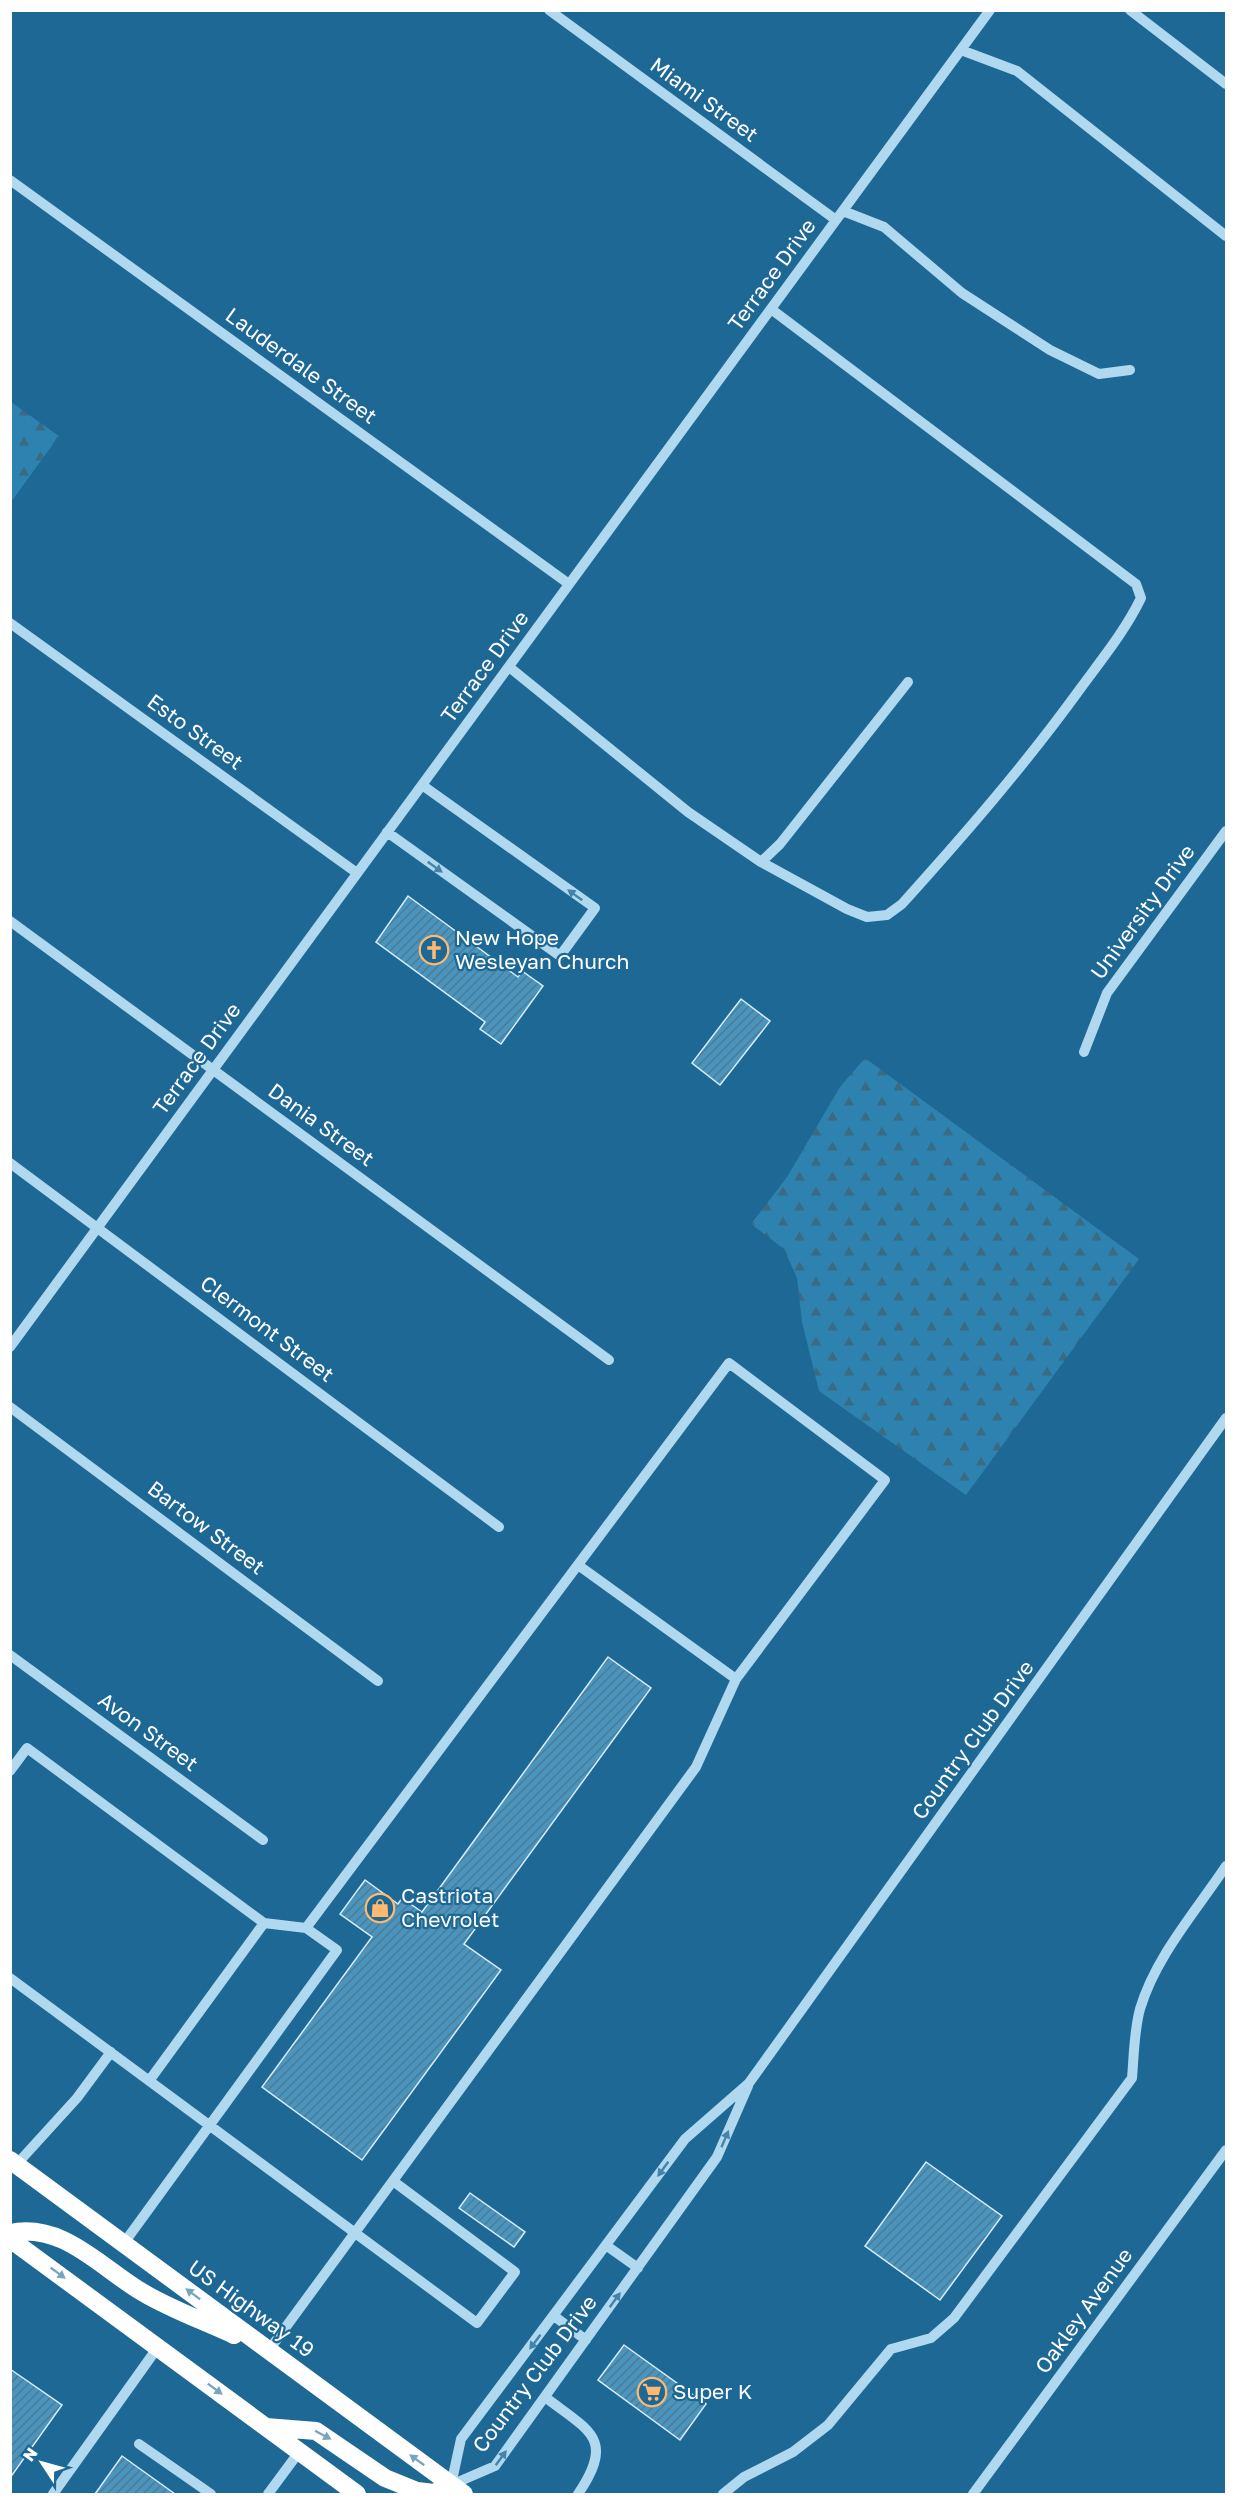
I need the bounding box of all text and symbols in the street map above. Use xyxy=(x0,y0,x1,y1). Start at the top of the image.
street label: Miami Street xyxy=(645,51,764,147)
street label: Terrace Drive xyxy=(722,213,821,336)
street label: Lauderdale Street xyxy=(221,302,382,429)
street label: Terrace Drive xyxy=(435,605,534,728)
street label: Esto Street xyxy=(142,688,249,775)
street label: University Drive xyxy=(1085,839,1200,984)
one-way arrow xyxy=(427,860,443,872)
one-way arrow xyxy=(568,889,583,901)
place label: New Hope Wesleyan Church xyxy=(455,924,629,974)
church icon: New Hope Wesleyan Church xyxy=(418,934,450,966)
street label: Terrace Drive xyxy=(147,997,246,1120)
street label: Dania Street xyxy=(264,1077,380,1171)
street label: Clermont Street xyxy=(196,1269,340,1387)
street label: Bartow Street xyxy=(143,1475,270,1580)
street label: Country Club Drive xyxy=(906,1655,1039,1824)
street label: Avon Street xyxy=(94,1686,204,1776)
place label: Castriota Chevrolet xyxy=(401,1882,499,1932)
shop icon: Castriota Chevrolet xyxy=(364,1892,396,1924)
one-way arrow xyxy=(720,2129,730,2147)
one-way arrow xyxy=(658,2161,670,2176)
street label: Oakley Avenue xyxy=(1029,2243,1137,2378)
street label: US Highway 19 xyxy=(184,2254,320,2363)
one-way arrow xyxy=(49,2267,65,2279)
one-way arrow xyxy=(185,2288,201,2300)
street label: Country Club Drive xyxy=(467,2290,602,2457)
one-way arrow xyxy=(609,2292,621,2308)
one-way arrow xyxy=(529,2334,541,2350)
supermarket icon: Super K xyxy=(636,2376,668,2408)
place label: Super K xyxy=(673,2378,752,2404)
one-way arrow xyxy=(206,2383,222,2395)
one-way arrow xyxy=(314,2430,331,2440)
north arrow xyxy=(12,2433,72,2493)
text: N xyxy=(18,2443,42,2465)
one-way arrow xyxy=(495,2450,507,2466)
one-way arrow xyxy=(410,2454,426,2466)

